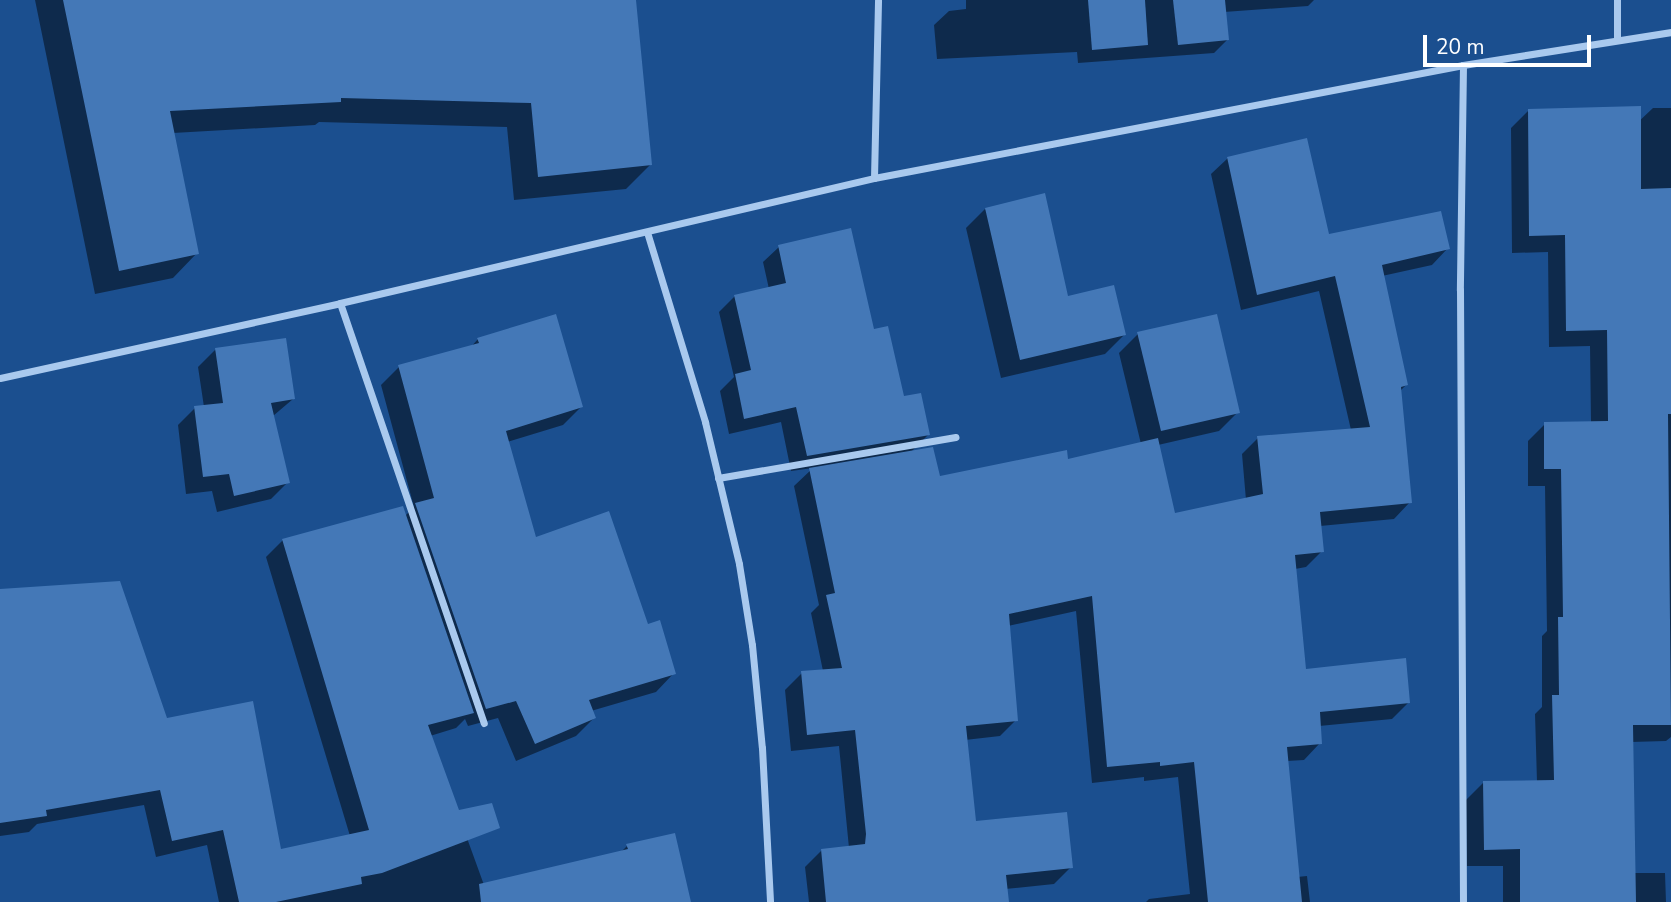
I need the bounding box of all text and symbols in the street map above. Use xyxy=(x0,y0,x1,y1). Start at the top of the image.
scale bar xyxy=(1426,21,1594,65)
text: 20 m xyxy=(1436,33,1485,61)

